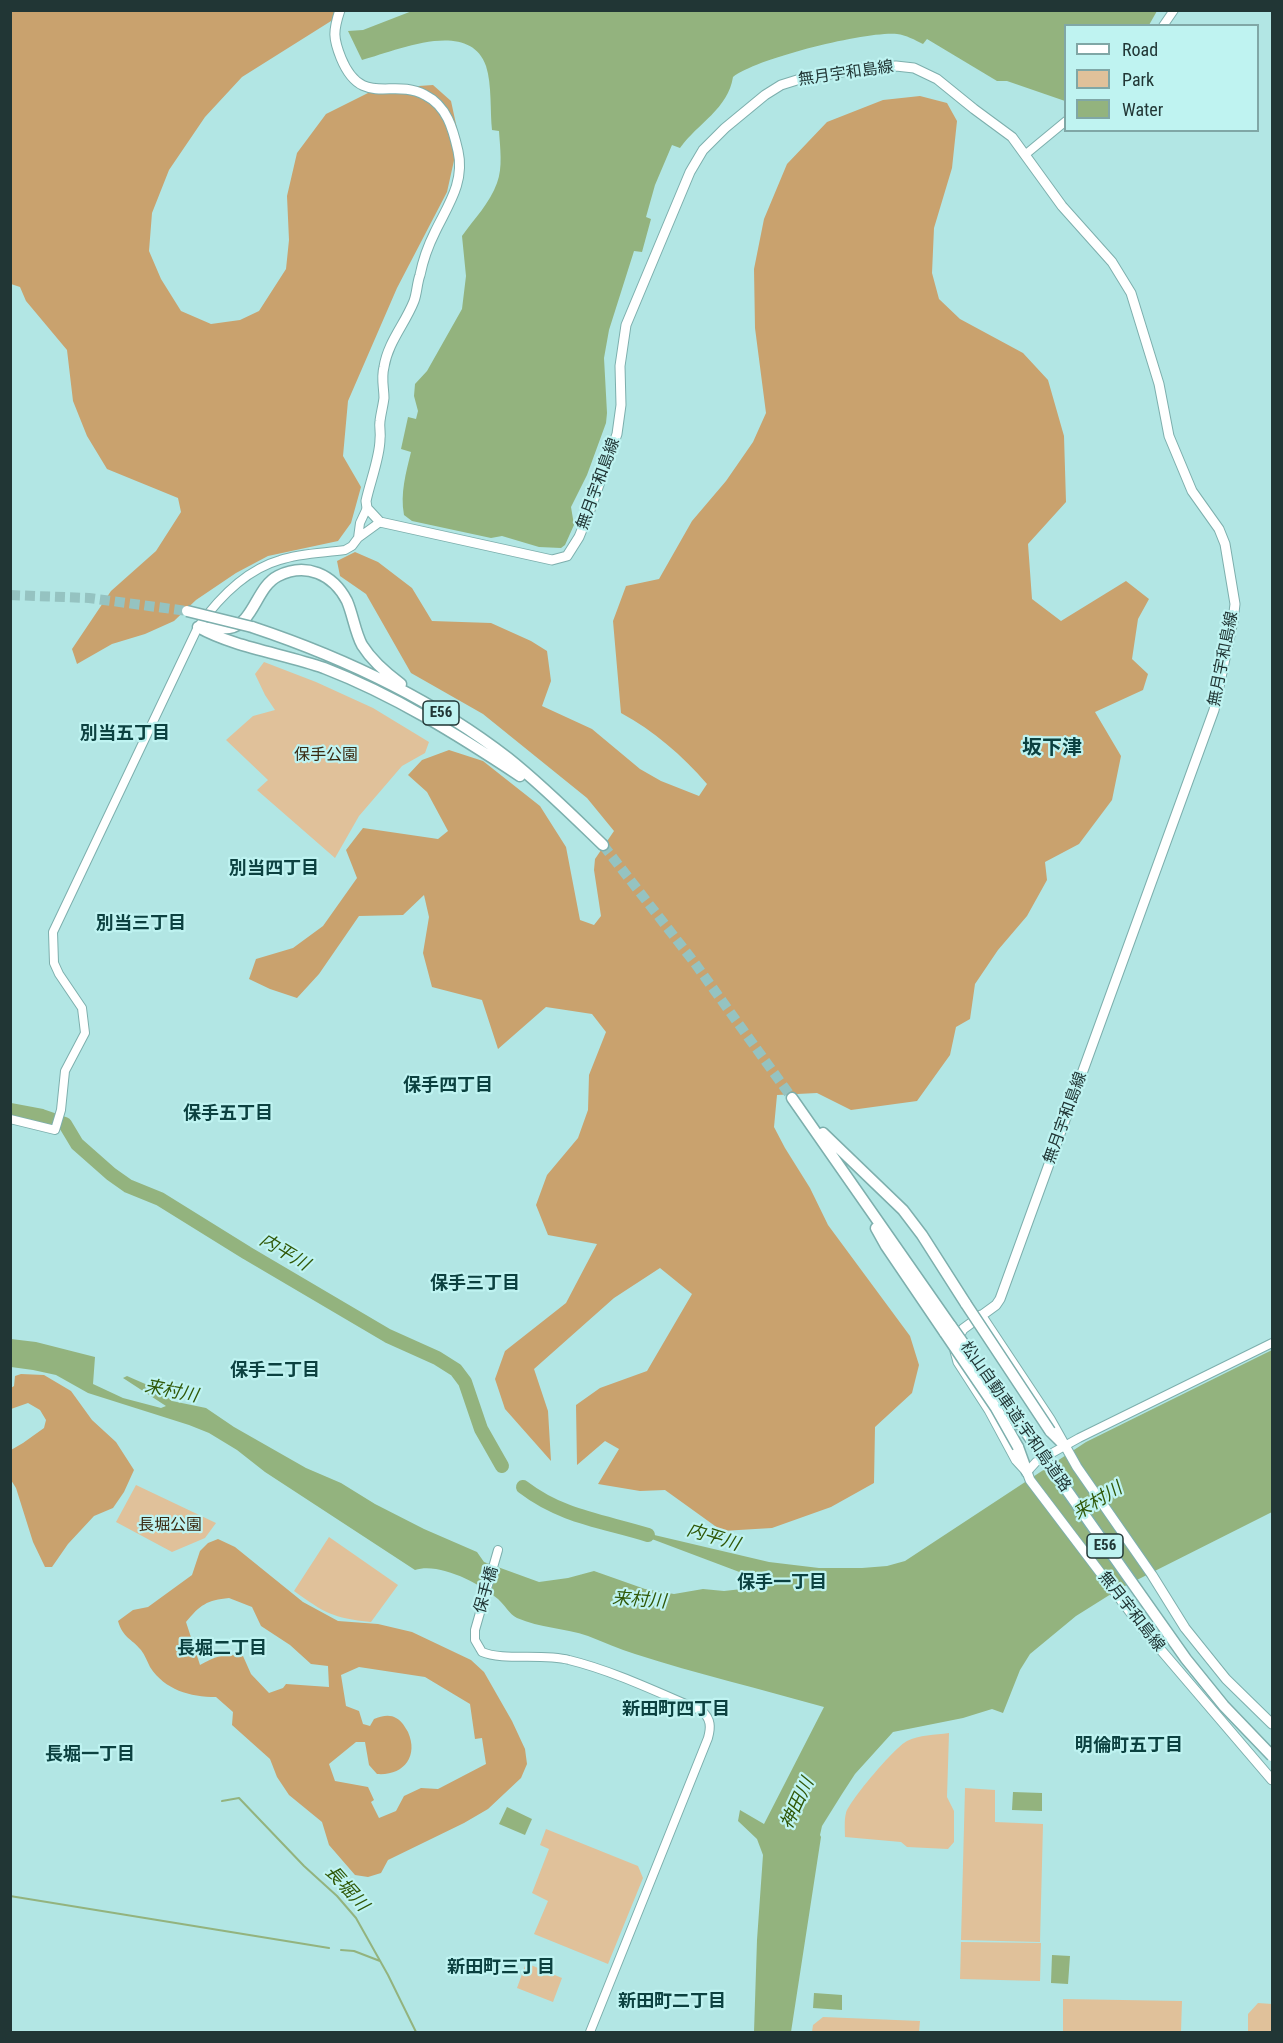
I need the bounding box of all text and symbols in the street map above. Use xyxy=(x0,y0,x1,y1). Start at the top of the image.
legend xyxy=(1064,24,1259,132)
text: Road xyxy=(1122,39,1158,60)
street label: 無月宇和島線 xyxy=(797,58,895,90)
text: Park xyxy=(1122,69,1154,90)
text: Water xyxy=(1122,99,1163,120)
street label: 無月宇和島線 xyxy=(574,436,624,532)
street label: 無月宇和島線 xyxy=(1205,610,1243,708)
road number: E56 xyxy=(423,701,459,725)
district label: 別当五丁目 xyxy=(80,723,170,745)
district label: 坂下津 xyxy=(1022,737,1082,761)
park label: 保手公園 xyxy=(294,746,358,766)
district label: 別当四丁目 xyxy=(229,858,319,880)
district label: 別当三丁目 xyxy=(96,913,186,935)
street label: 無月宇和島線 xyxy=(1041,1070,1091,1166)
district label: 保手四丁目 xyxy=(403,1075,493,1097)
district label: 保手五丁目 xyxy=(183,1103,273,1125)
water label: 内平川 xyxy=(255,1230,313,1276)
district label: 保手三丁目 xyxy=(430,1273,520,1295)
street label: 松山自動車道;宇和島道路 xyxy=(956,1338,1074,1496)
district label: 保手二丁目 xyxy=(230,1360,320,1382)
water label: 来村川 xyxy=(142,1376,200,1408)
water label: 来村川 xyxy=(1069,1479,1127,1525)
park label: 長堀公園 xyxy=(138,1516,202,1536)
water label: 内平川 xyxy=(684,1520,742,1556)
road number: E56 xyxy=(1087,1534,1123,1558)
street label: 保手橋 xyxy=(471,1564,503,1616)
street label: 無月宇和島線 xyxy=(1094,1568,1168,1656)
district label: 保手一丁目 xyxy=(737,1572,827,1594)
water label: 来村川 xyxy=(611,1588,667,1614)
district label: 長堀二丁目 xyxy=(177,1638,267,1660)
district label: 新田町四丁目 xyxy=(622,1699,730,1721)
district label: 明倫町五丁目 xyxy=(1075,1735,1183,1757)
district label: 長堀一丁目 xyxy=(45,1744,135,1766)
water label: 神田川 xyxy=(777,1775,819,1833)
water label: 長堀川 xyxy=(320,1862,372,1916)
district label: 新田町三丁目 xyxy=(447,1957,555,1979)
district label: 新田町二丁目 xyxy=(618,1991,726,2013)

